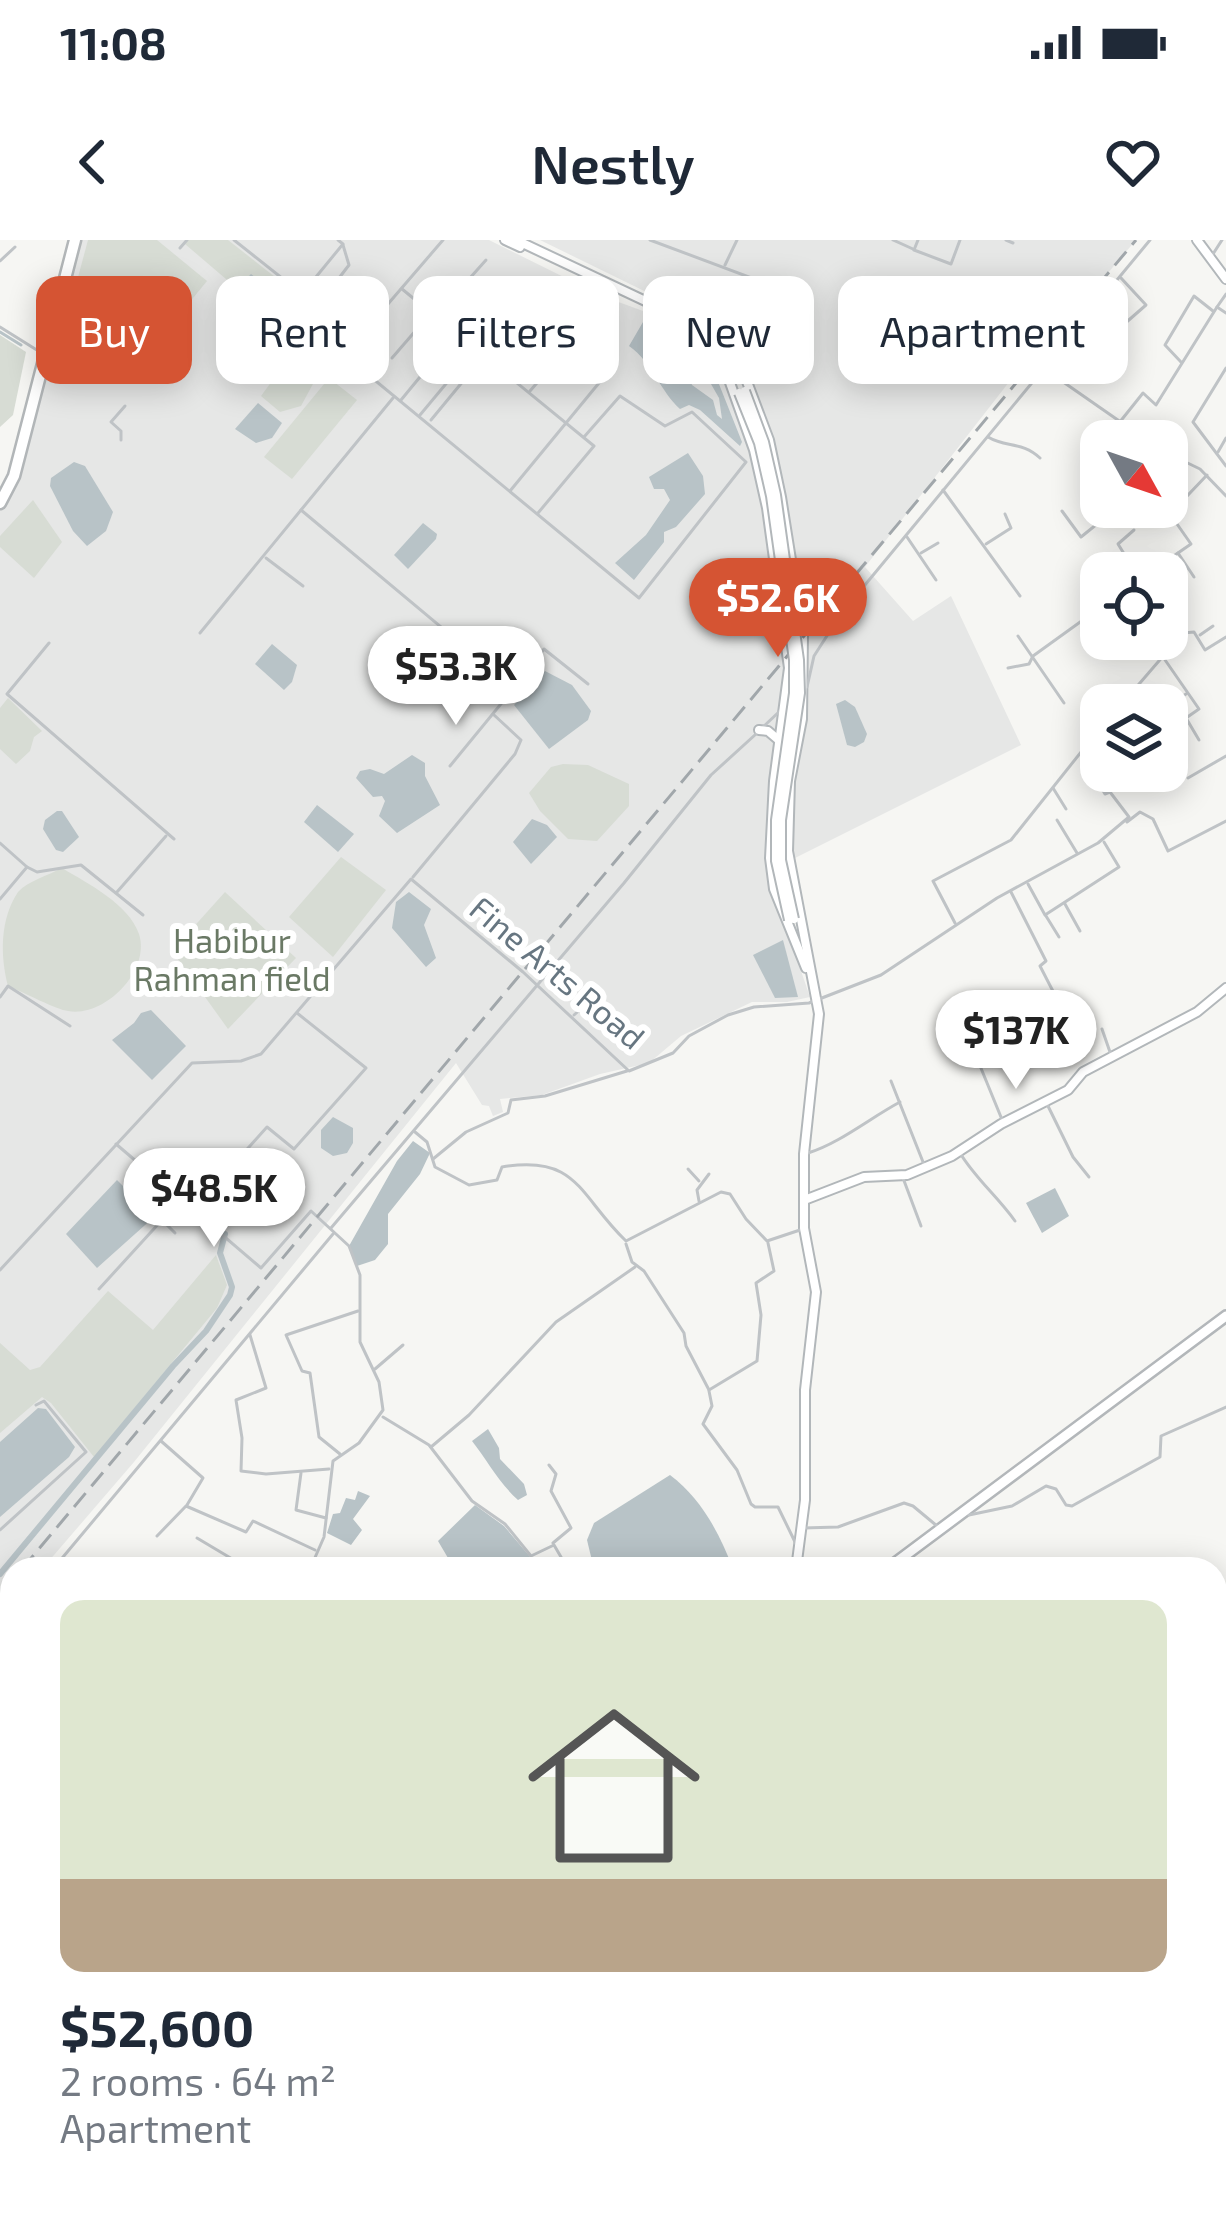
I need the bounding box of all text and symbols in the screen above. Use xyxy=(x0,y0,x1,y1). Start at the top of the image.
text: 11:08 xyxy=(60,15,167,69)
icon: back xyxy=(60,129,126,195)
icon: heart xyxy=(1100,129,1166,195)
text: Nestly xyxy=(531,130,695,195)
chip: Buy xyxy=(36,276,192,384)
chip: Rent xyxy=(216,276,389,384)
chip: Filters xyxy=(413,276,619,384)
chip: New xyxy=(643,276,814,384)
chip: Apartment xyxy=(838,276,1128,384)
north arrow xyxy=(1080,420,1188,528)
map controls xyxy=(1080,420,1188,792)
button: locate xyxy=(1080,552,1188,660)
pin: $52.6K xyxy=(680,558,876,660)
text: $52.6K xyxy=(716,573,840,620)
pin: $53.3K xyxy=(358,626,554,728)
text: $53.3K xyxy=(395,641,517,688)
button: layers xyxy=(1080,684,1188,792)
street label: Fine Arts Road xyxy=(462,887,654,1057)
park label: Habibur Rahman field xyxy=(133,920,331,998)
pin: $137K xyxy=(932,990,1100,1092)
text: $137K xyxy=(963,1005,1069,1052)
pin: $48.5K xyxy=(116,1148,312,1250)
text: $48.5K xyxy=(150,1163,278,1210)
icon: home xyxy=(506,1678,722,1894)
text: $52,600 xyxy=(60,1996,254,2057)
text: 2 rooms · 64 m² xyxy=(60,2057,336,2104)
text: Apartment xyxy=(60,2104,251,2151)

